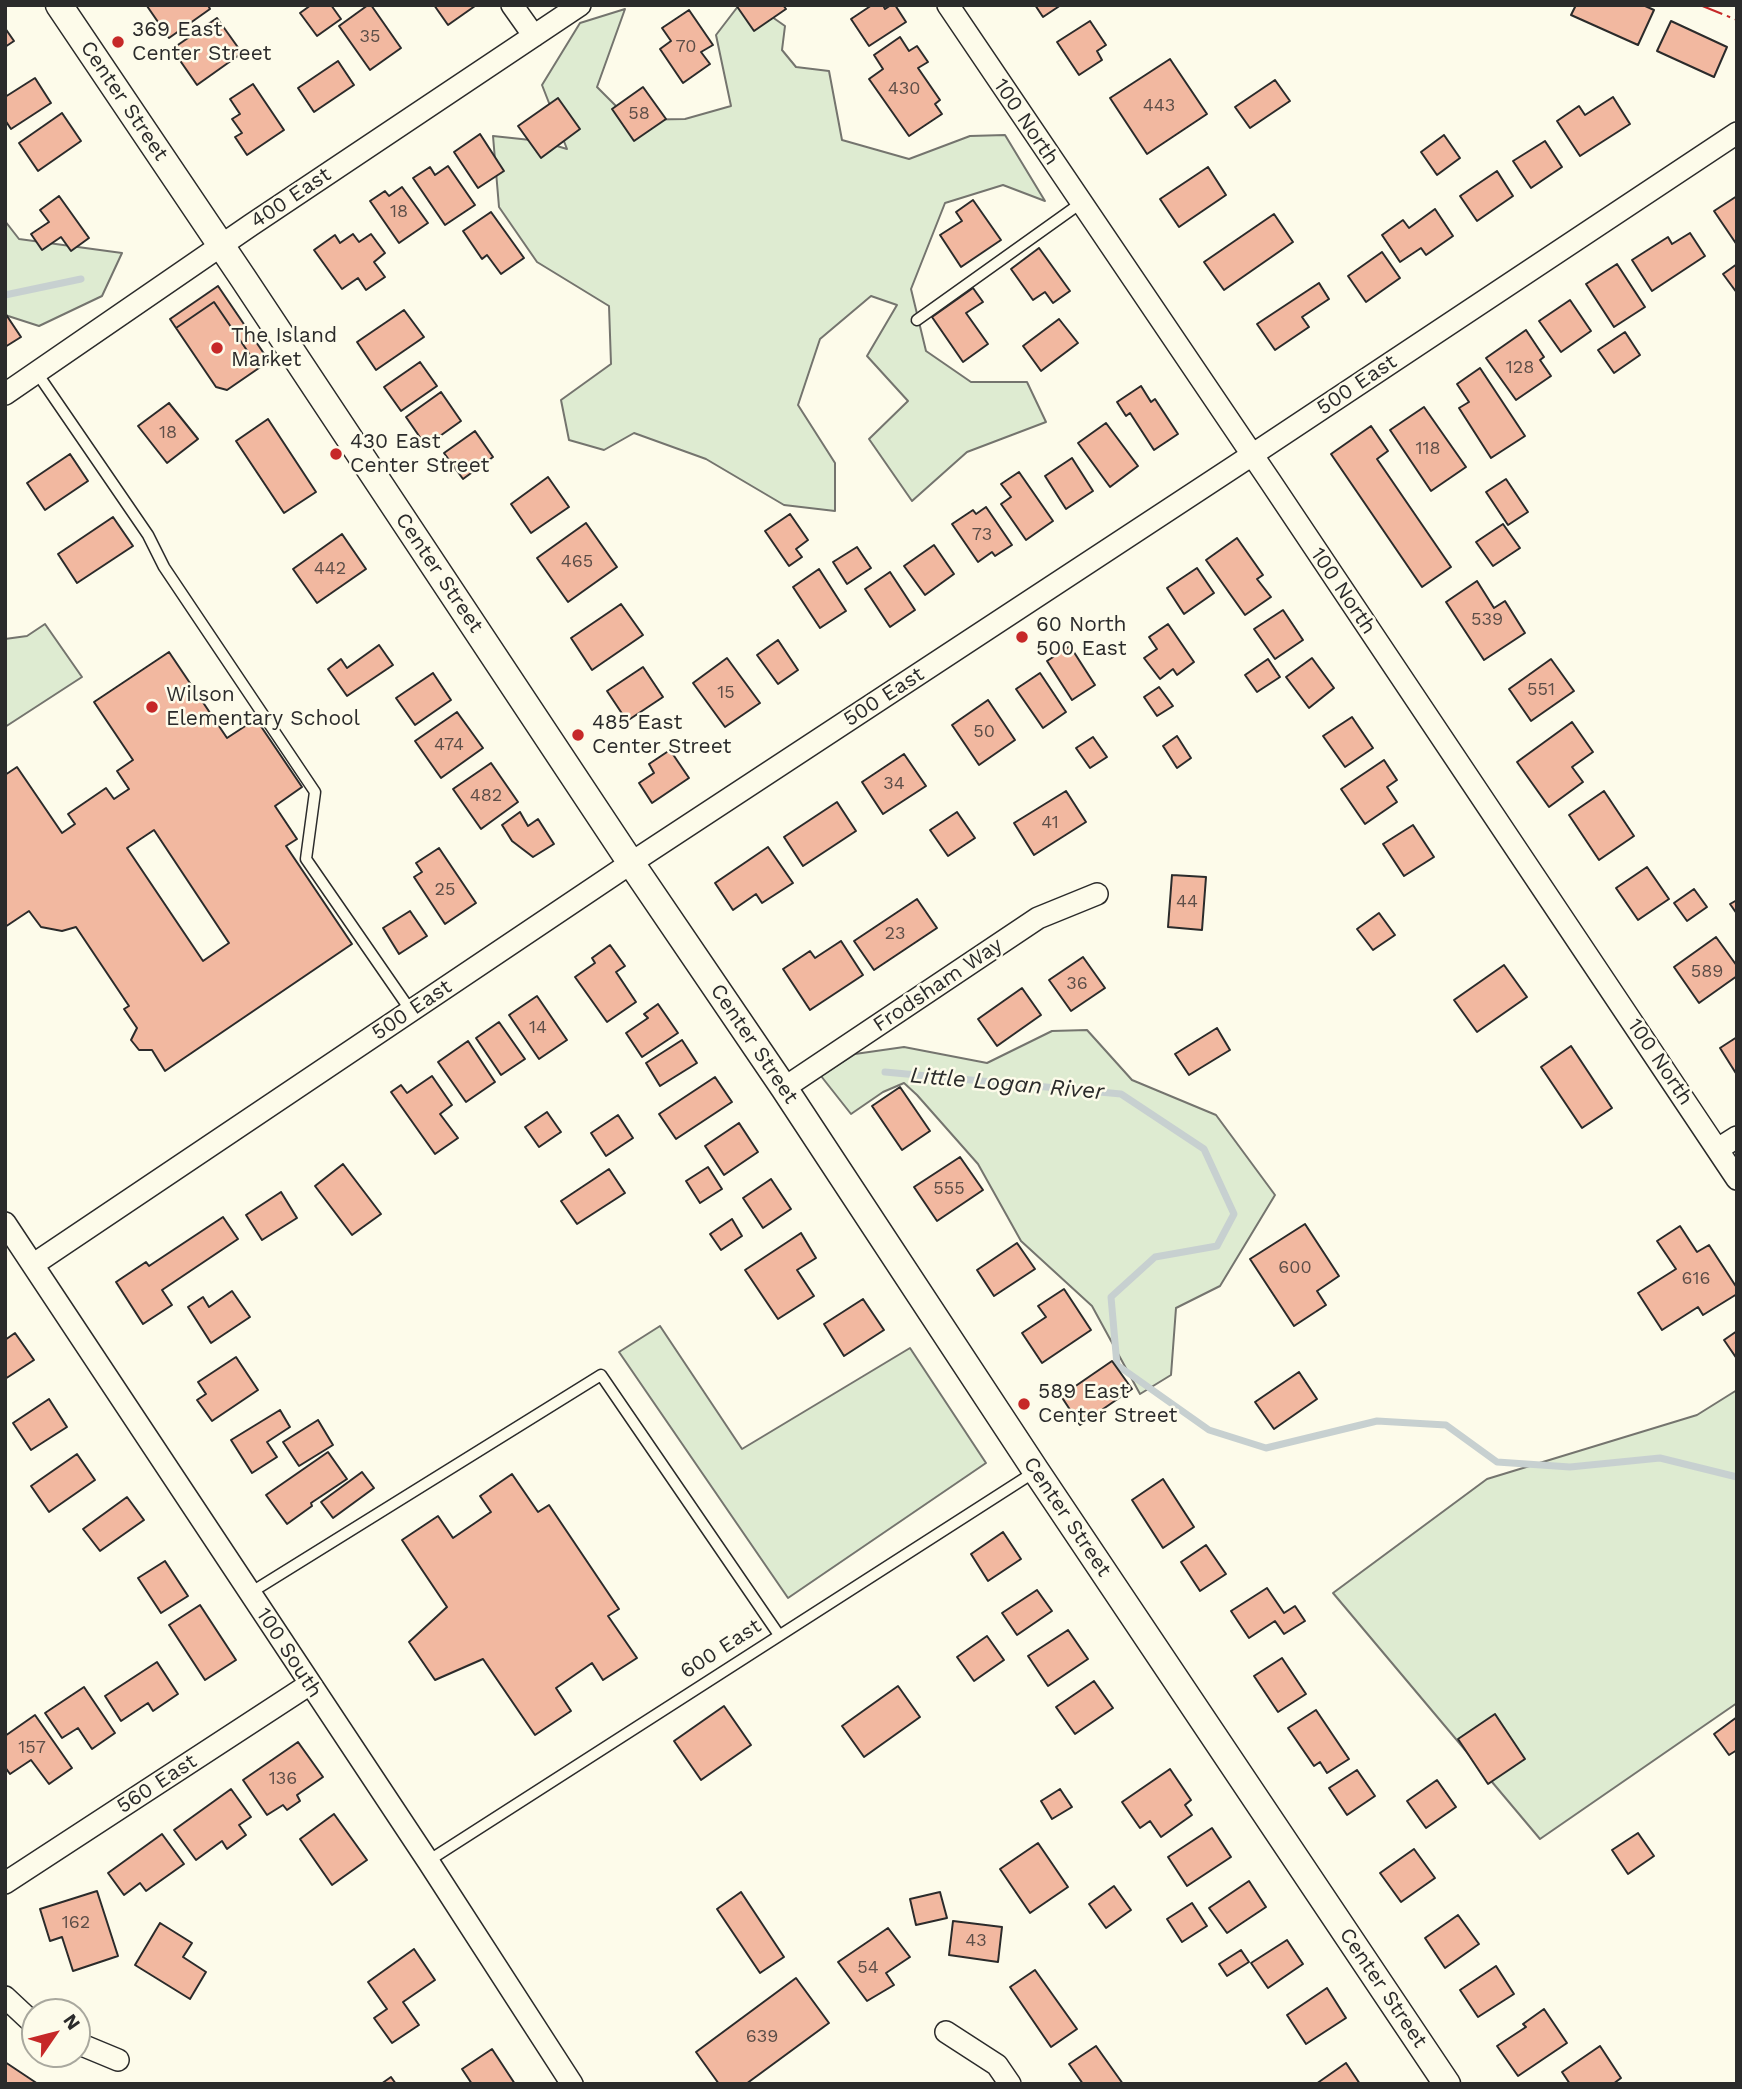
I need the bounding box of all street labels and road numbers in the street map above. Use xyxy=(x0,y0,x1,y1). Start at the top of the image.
street label: Center Street xyxy=(75,36,173,166)
street label: 100 North xyxy=(988,74,1064,170)
street label: 400 East xyxy=(246,162,336,234)
street label: 500 East xyxy=(1312,349,1402,421)
street label: Center Street xyxy=(390,508,488,638)
street label: 100 North xyxy=(1305,543,1381,639)
street label: 500 East xyxy=(839,662,929,732)
street label: Frodsham Way xyxy=(869,932,1007,1038)
street label: 500 East xyxy=(367,974,457,1046)
street label: Center Street xyxy=(705,979,803,1109)
street label: 100 North xyxy=(1622,1014,1698,1110)
street label: Center Street xyxy=(1018,1452,1116,1582)
street label: 100 South xyxy=(251,1603,327,1703)
street label: 600 East xyxy=(676,1614,766,1684)
street label: 560 East xyxy=(112,1749,202,1819)
street label: Center Street xyxy=(1334,1923,1432,2053)

